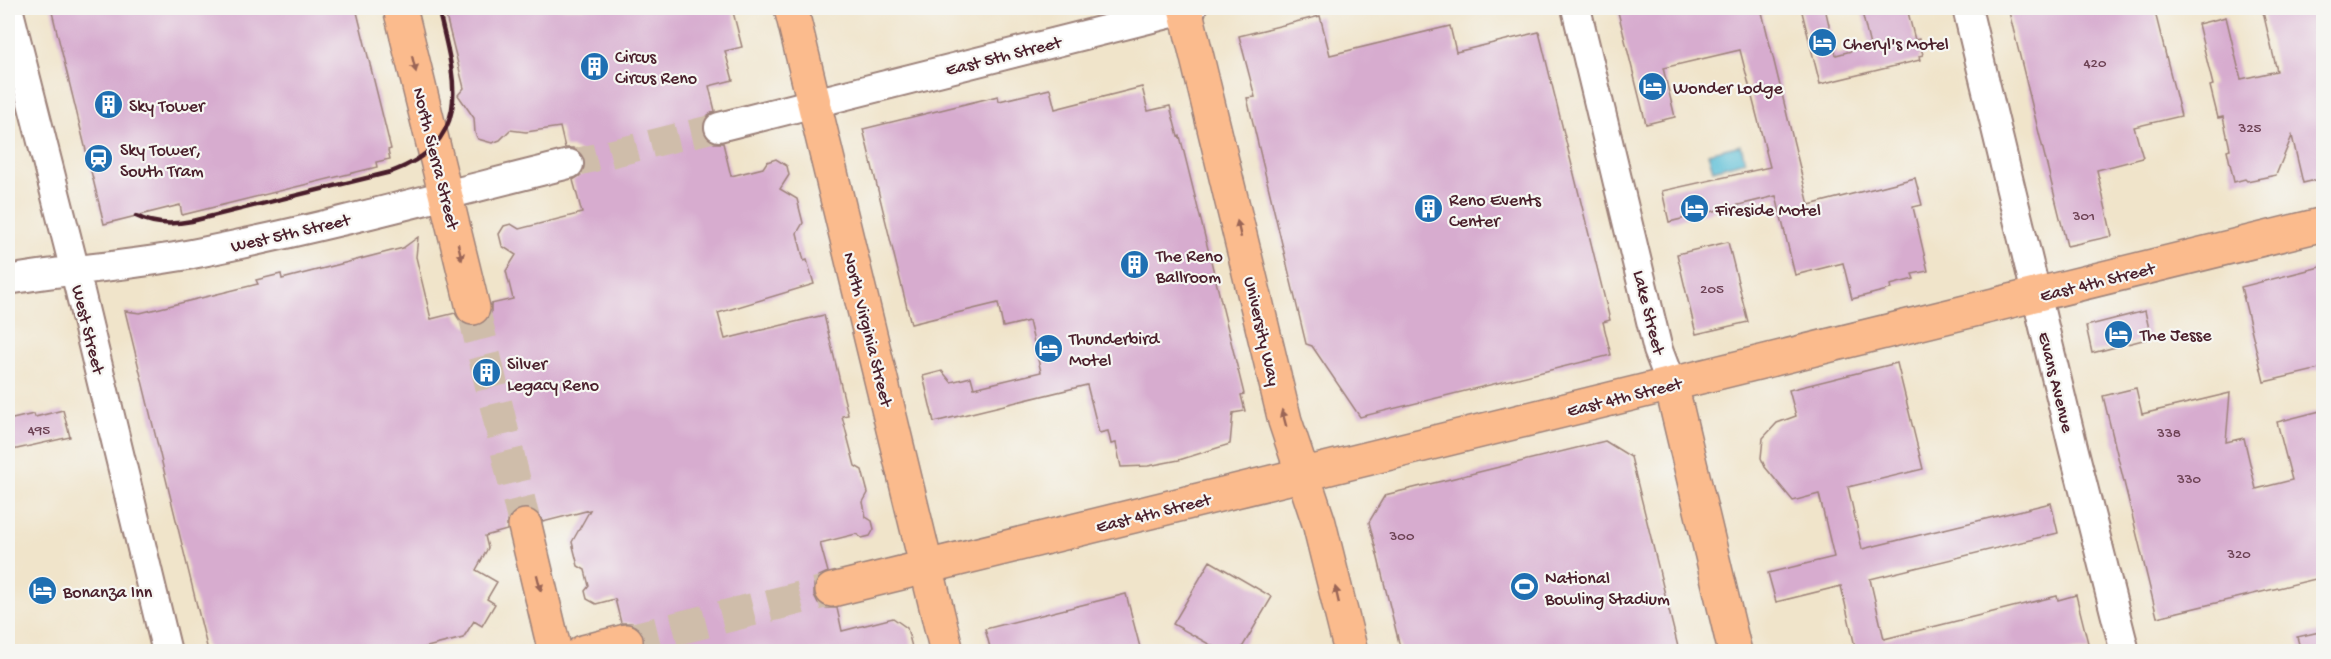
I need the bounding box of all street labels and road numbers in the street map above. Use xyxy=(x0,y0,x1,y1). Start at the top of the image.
street label: East 5th Street xyxy=(944,33,1065,82)
street label: North Sierra Street xyxy=(407,86,463,233)
street label: West 5th Street xyxy=(229,210,354,258)
street label: North Virginia Street xyxy=(837,250,896,410)
street label: East 4th Street xyxy=(2038,259,2159,308)
street label: Lake Street xyxy=(1627,268,1669,359)
street label: University Way xyxy=(1238,275,1283,388)
street label: West Street xyxy=(65,283,108,378)
street label: Evans Avenue xyxy=(2032,330,2077,436)
street label: East 4th Street xyxy=(1565,374,1686,423)
street label: East 4th Street xyxy=(1094,490,1215,539)

